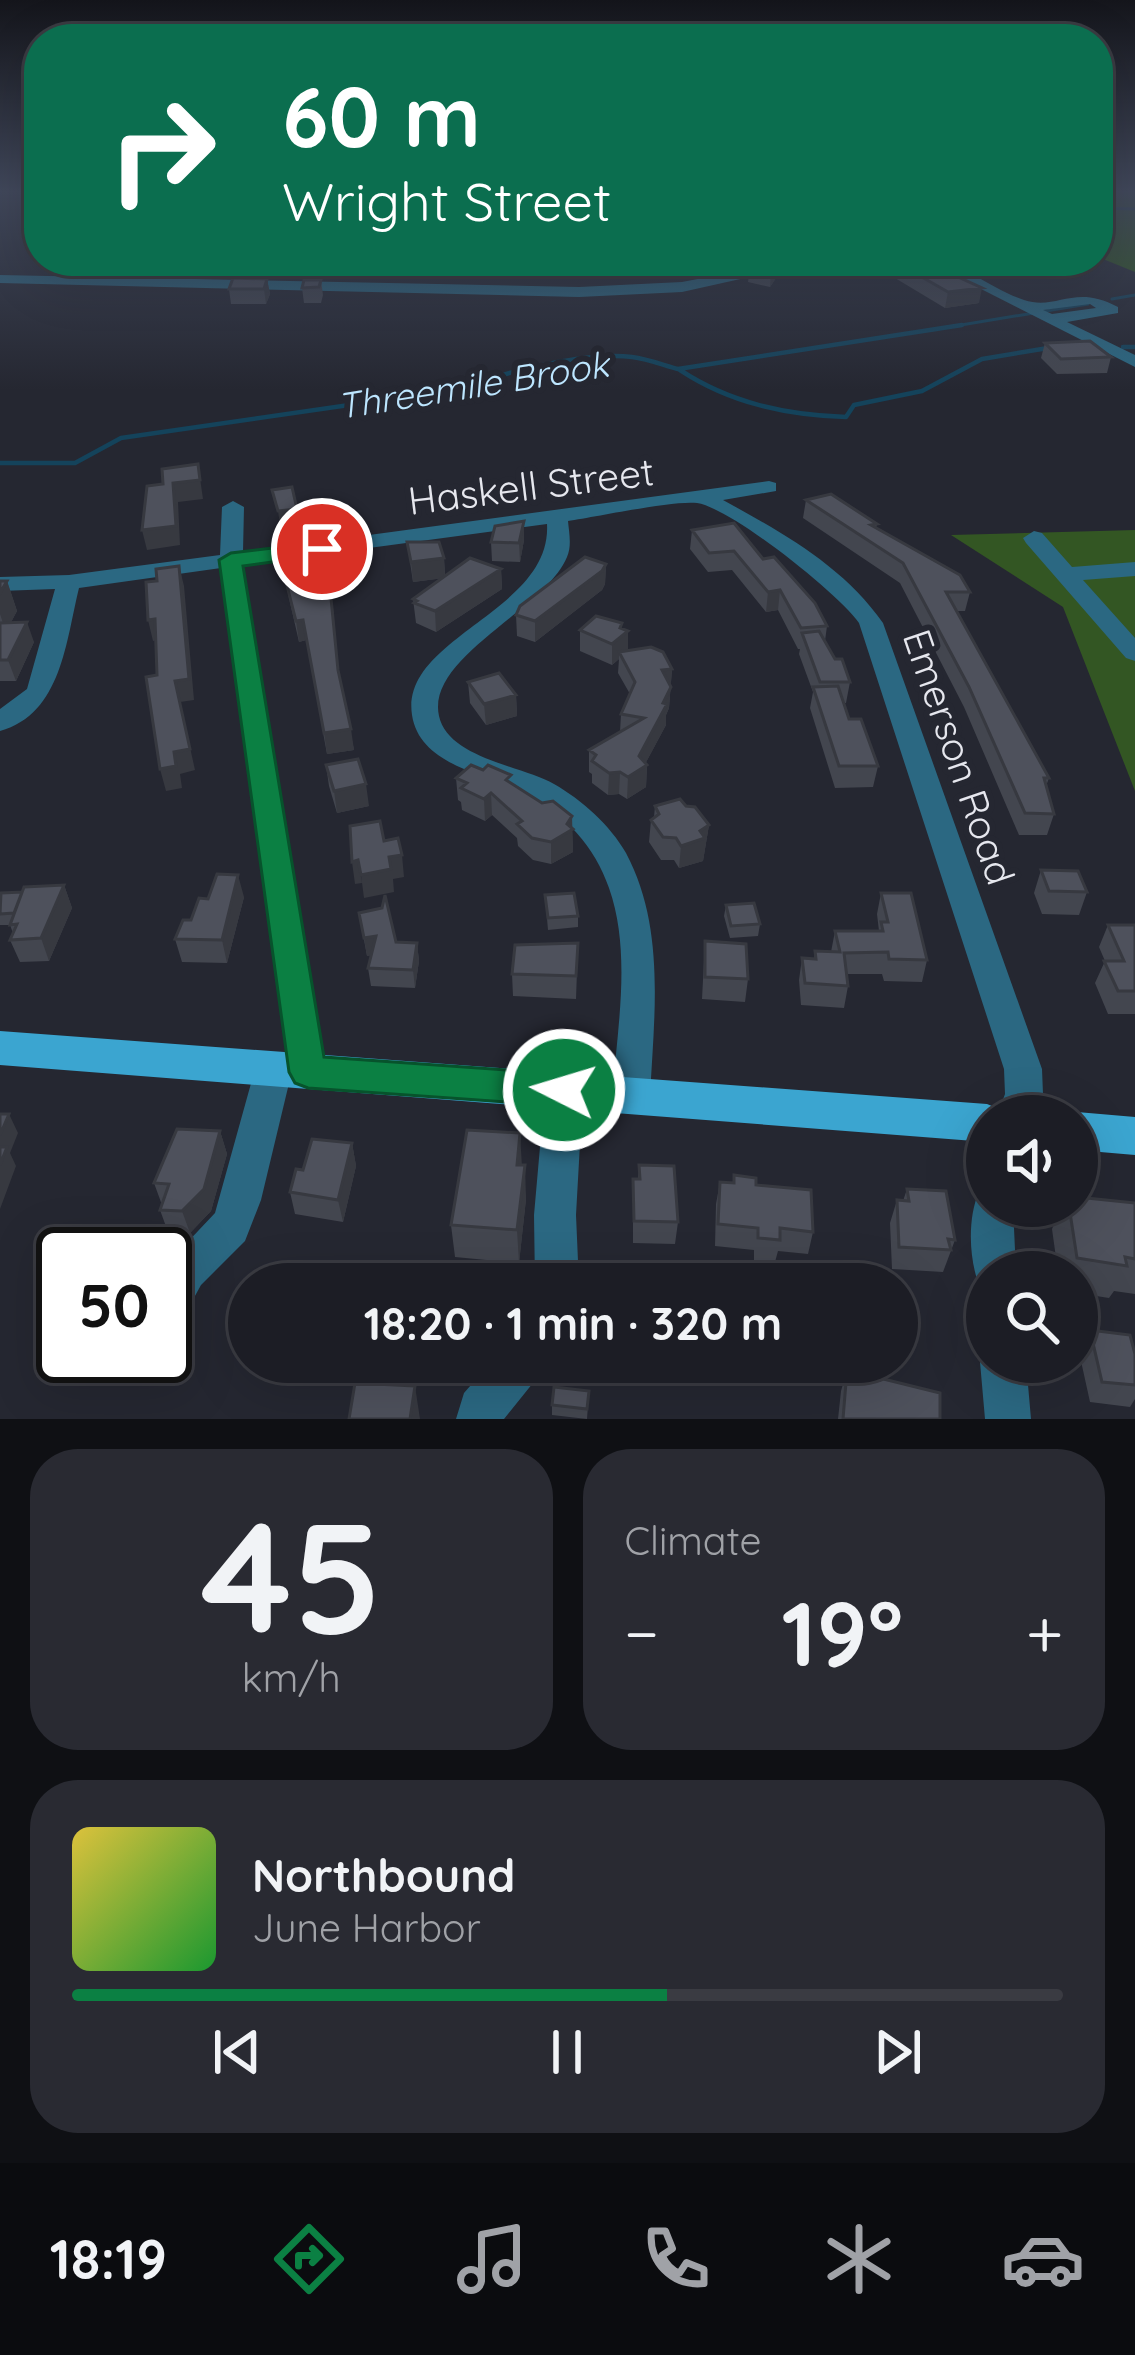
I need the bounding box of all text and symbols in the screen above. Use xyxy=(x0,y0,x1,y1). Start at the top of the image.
text: 60 m xyxy=(282,63,481,168)
icon: right xyxy=(84,72,240,228)
text: Wright Street xyxy=(282,167,611,235)
water label: Threemile Brook xyxy=(334,340,614,428)
street label: Haskell Street xyxy=(405,446,657,525)
pin xyxy=(271,498,373,600)
icon: arrive xyxy=(289,516,355,582)
street label: Emerson Road xyxy=(893,623,1026,891)
position arrow xyxy=(501,1027,627,1153)
map controls xyxy=(966,1095,1098,1383)
button: sound xyxy=(966,1095,1098,1227)
speed limit sign: 50 xyxy=(36,1227,192,1383)
button: search xyxy=(966,1251,1098,1383)
text: 18:20 · 1 min · 320 m xyxy=(364,1295,782,1351)
text: 45 xyxy=(200,1477,382,1672)
text: Climate xyxy=(625,1516,762,1565)
text: 19° xyxy=(782,1576,903,1689)
text: − xyxy=(625,1591,659,1674)
text: + xyxy=(1026,1591,1063,1674)
text: km/h xyxy=(242,1653,341,1702)
text: Northbound xyxy=(252,1847,515,1903)
text: June Harbor xyxy=(252,1903,481,1952)
icon: previous xyxy=(204,2019,270,2085)
icon: pause xyxy=(534,2019,600,2085)
icon: next xyxy=(865,2019,931,2085)
icon: directions xyxy=(267,2217,351,2301)
icon: music xyxy=(450,2217,534,2301)
icon: phone xyxy=(634,2217,718,2301)
icon: climate xyxy=(817,2217,901,2301)
icon: car xyxy=(1001,2217,1085,2301)
text: 18:19 xyxy=(50,2225,167,2293)

